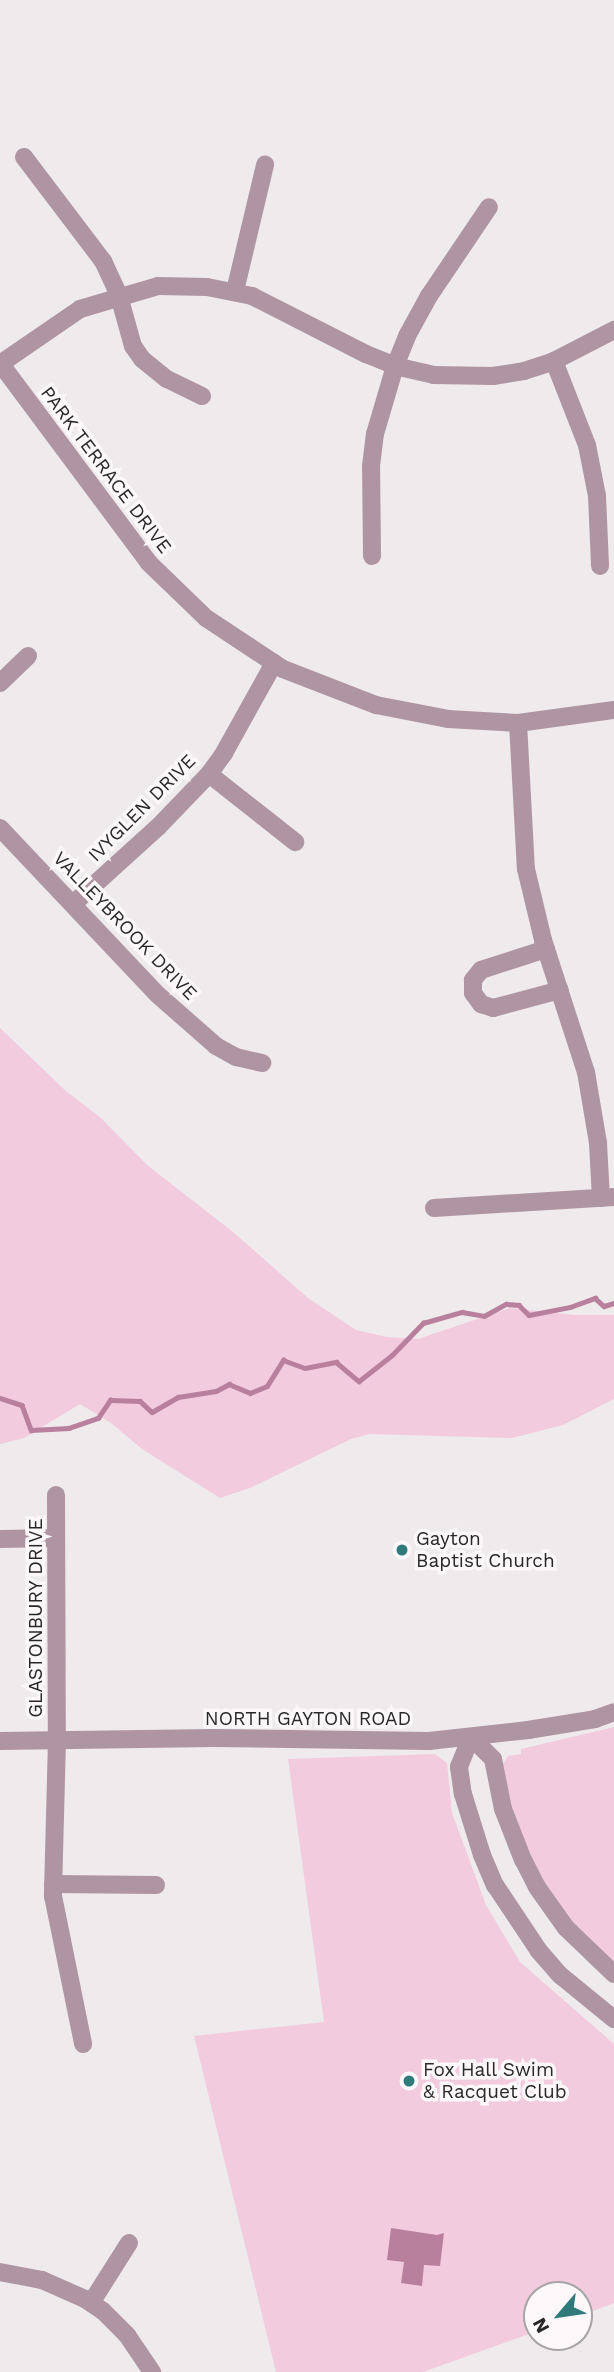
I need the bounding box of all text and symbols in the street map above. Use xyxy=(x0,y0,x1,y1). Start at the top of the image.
street label: PARK TERRACE DRIVE xyxy=(36,382,176,558)
street label: IVYGLEN DRIVE xyxy=(84,750,200,866)
street label: VALLEYBROOK DRIVE xyxy=(48,847,202,1005)
street label: GLASTONBURY DRIVE xyxy=(25,1518,47,1718)
place label: Gayton Baptist Church xyxy=(416,1528,555,1572)
marker: Gayton Baptist Church xyxy=(394,1542,410,1558)
street label: NORTH GAYTON ROAD xyxy=(205,1708,411,1730)
place label: Fox Hall Swim & Racquet Club xyxy=(423,2059,567,2103)
marker: Fox Hall Swim & Racquet Club xyxy=(401,2073,417,2089)
north arrow xyxy=(523,2281,593,2351)
text: N xyxy=(527,2314,554,2337)

